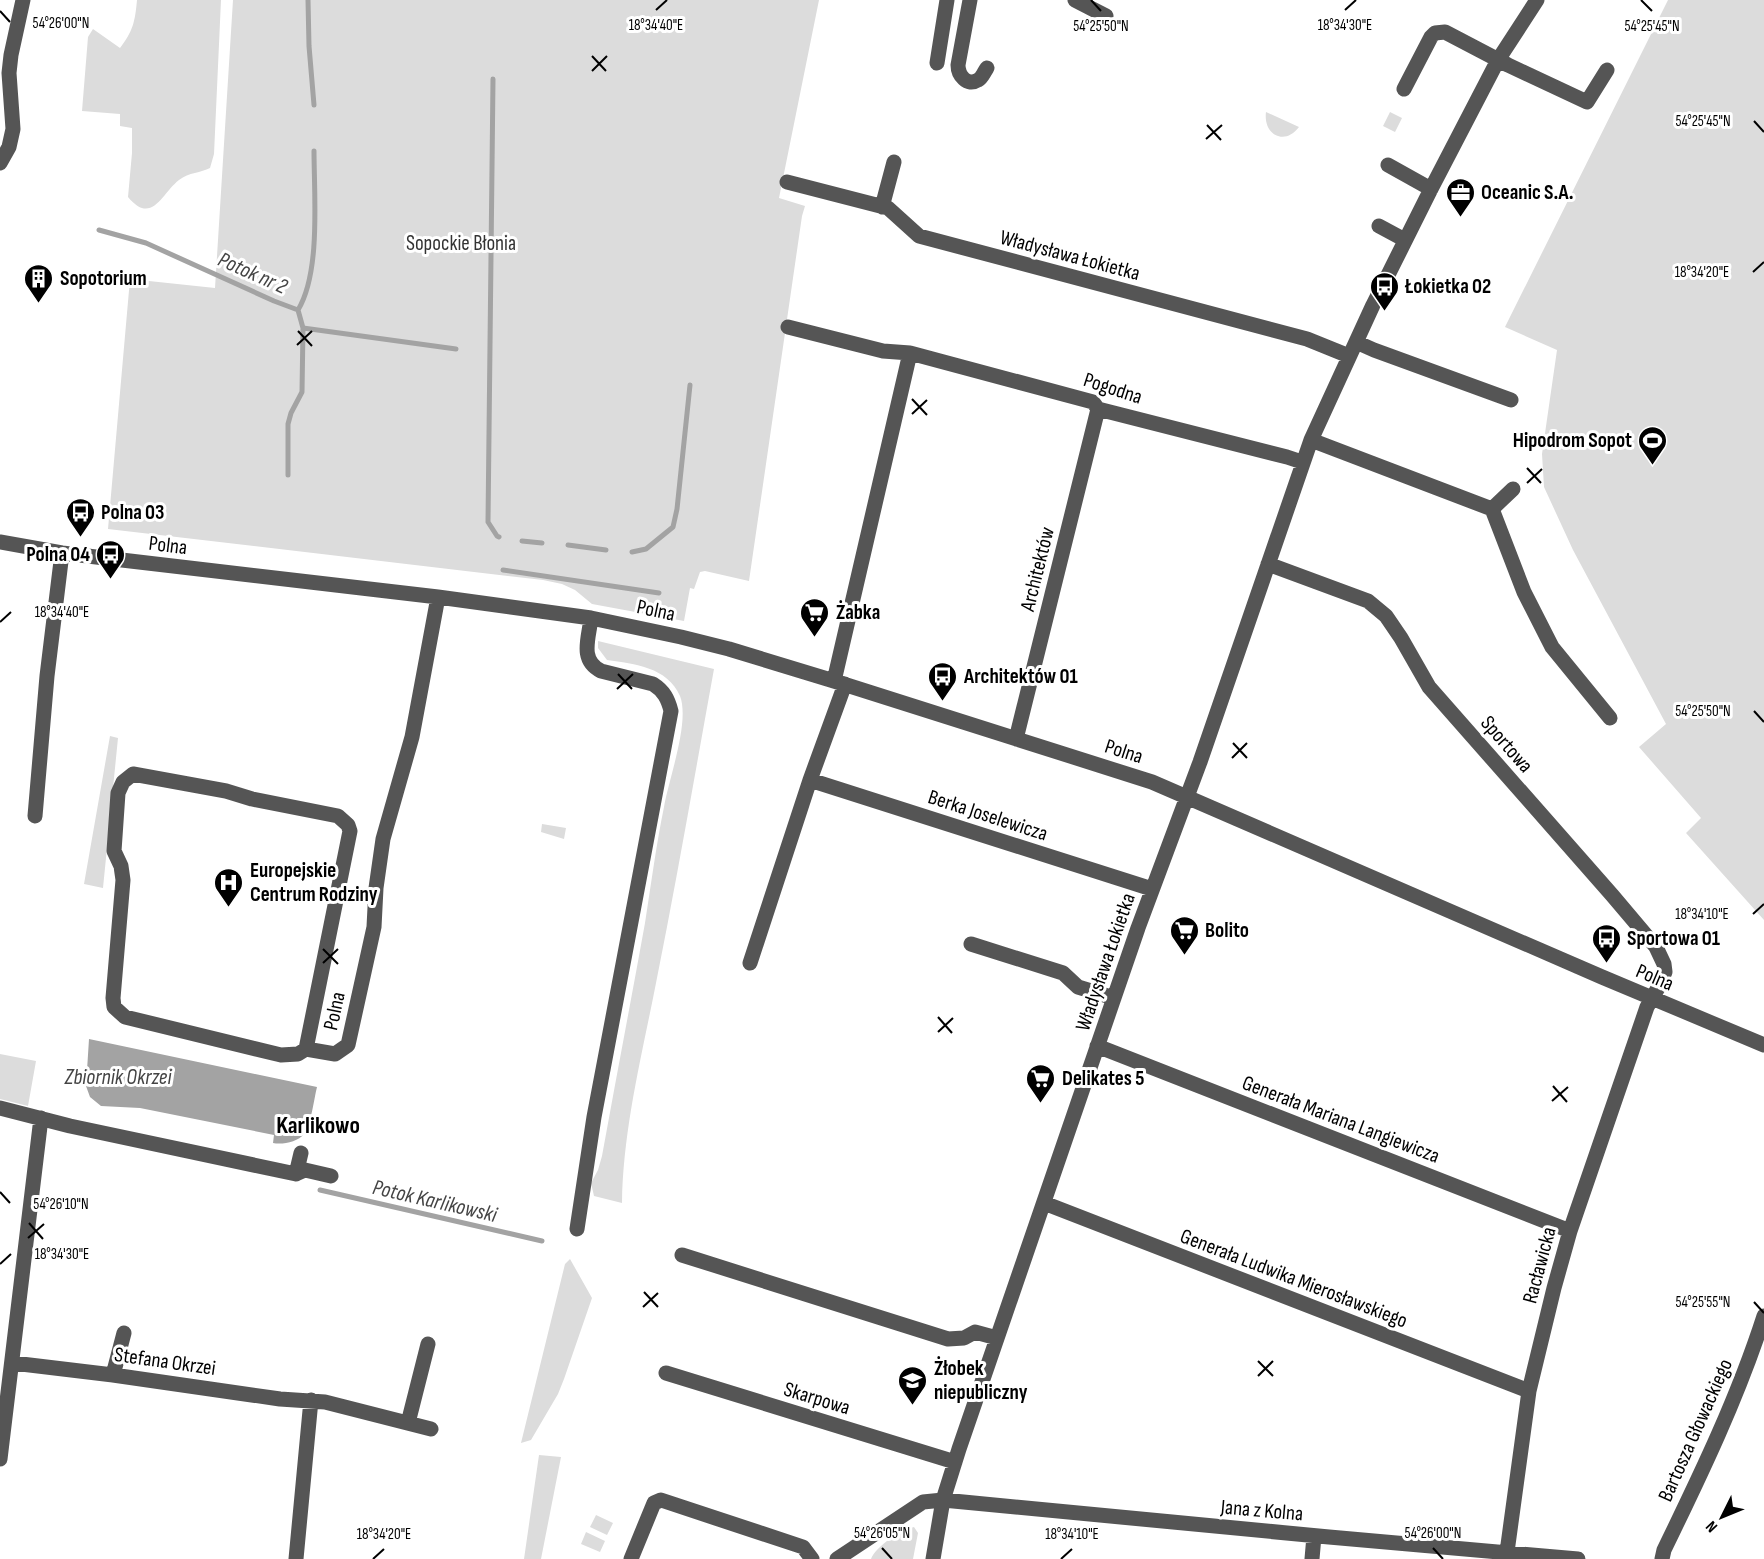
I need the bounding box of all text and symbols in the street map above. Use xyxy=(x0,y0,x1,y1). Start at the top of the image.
text: 54°26'00"N xyxy=(33,14,89,33)
text: 18°34'40"E xyxy=(629,16,683,35)
text: 18°34'30"E xyxy=(1318,16,1372,35)
text: 54°25'50"N xyxy=(1073,17,1129,36)
text: 54°25'45"N xyxy=(1624,17,1680,36)
text: 54°25'45"N xyxy=(1675,112,1731,131)
office icon: Oceanic S.A. xyxy=(1444,176,1476,218)
place label: Oceanic S.A. xyxy=(1481,180,1574,205)
street label: Władysława Łokietka xyxy=(997,225,1143,286)
park label: Sopockie Błonia xyxy=(406,231,516,256)
water label: Potok nr 2 xyxy=(214,246,292,301)
building icon: Sopotorium xyxy=(23,262,55,304)
text: 18°34'20"E xyxy=(1675,263,1729,282)
place label: Sopotorium xyxy=(60,266,147,291)
bus stop icon: Łokietka 02 xyxy=(1368,270,1400,312)
place label: Łokietka 02 xyxy=(1404,274,1491,299)
street label: Pogodna xyxy=(1080,367,1145,410)
sports icon: Hipodrom Sopot xyxy=(1637,424,1669,466)
place label: Hipodrom Sopot xyxy=(1513,428,1632,453)
bus stop icon: Polna 03 xyxy=(64,496,96,538)
place label: Polna 03 xyxy=(101,500,165,525)
street label: Architektów xyxy=(1015,524,1060,615)
street label: Polna xyxy=(147,531,189,560)
bus stop icon: Polna 04 xyxy=(95,538,127,580)
place label: Polna 04 xyxy=(26,542,90,567)
street label: Polna xyxy=(634,594,677,627)
supermarket icon: Żabka xyxy=(799,596,831,638)
place label: Żabka xyxy=(836,600,880,625)
text: 18°34'40"E xyxy=(35,603,89,622)
bus stop icon: Architektów 01 xyxy=(927,660,959,702)
place label: Architektów 01 xyxy=(963,664,1078,689)
text: 54°25'50"N xyxy=(1675,702,1731,721)
street label: Sportowa xyxy=(1475,711,1538,778)
street label: Polna xyxy=(1102,734,1146,769)
street label: Berka Joselewicza xyxy=(925,784,1051,847)
place label: Europejskie Centrum Rodziny xyxy=(250,858,378,907)
hospital icon: Europejskie Centrum Rodziny xyxy=(213,866,245,908)
street label: Władysława Łokietka xyxy=(1070,890,1141,1034)
text: 18°34'10"E xyxy=(1675,905,1729,924)
supermarket icon: Bolito xyxy=(1168,914,1200,956)
place label: Bolito xyxy=(1205,918,1249,943)
bus stop icon: Sportowa 01 xyxy=(1590,922,1622,964)
place label: Sportowa 01 xyxy=(1627,926,1720,951)
street label: Polna xyxy=(1632,958,1677,997)
street label: Polna xyxy=(318,990,351,1033)
supermarket icon: Delikates 5 xyxy=(1025,1062,1057,1104)
water label: Zbiornik Okrzei xyxy=(64,1064,172,1091)
place label: Delikates 5 xyxy=(1062,1066,1144,1091)
street label: Generała Mariana Langiewicza xyxy=(1239,1070,1443,1169)
district label: Karlikowo xyxy=(276,1111,360,1140)
water label: Potok Karlikowski xyxy=(370,1174,500,1229)
text: 54°26'10"N xyxy=(33,1195,89,1214)
street label: Generała Ludwika Mierosławskiego xyxy=(1177,1224,1411,1333)
street label: Racławicka xyxy=(1517,1224,1562,1306)
text: 18°34'30"E xyxy=(35,1245,89,1264)
text: 54°25'55"N xyxy=(1676,1293,1730,1312)
street label: Stefana Okrzei xyxy=(113,1342,217,1381)
street label: Bartosza Głowackiego xyxy=(1653,1355,1738,1505)
place label: Żłobek niepubliczny xyxy=(934,1356,1028,1405)
school or university icon: Żłobek niepubliczny xyxy=(897,1364,929,1406)
street label: Skarpowa xyxy=(781,1377,853,1420)
north arrow xyxy=(1692,1487,1752,1547)
street label: Jana z Kolna xyxy=(1219,1494,1304,1527)
text: N xyxy=(1702,1517,1722,1536)
text: 54°26'05"N xyxy=(854,1524,910,1543)
text: 54°26'00"N xyxy=(1405,1524,1461,1543)
text: 18°34'20"E xyxy=(357,1525,411,1544)
text: 18°34'10"E xyxy=(1045,1525,1099,1544)

